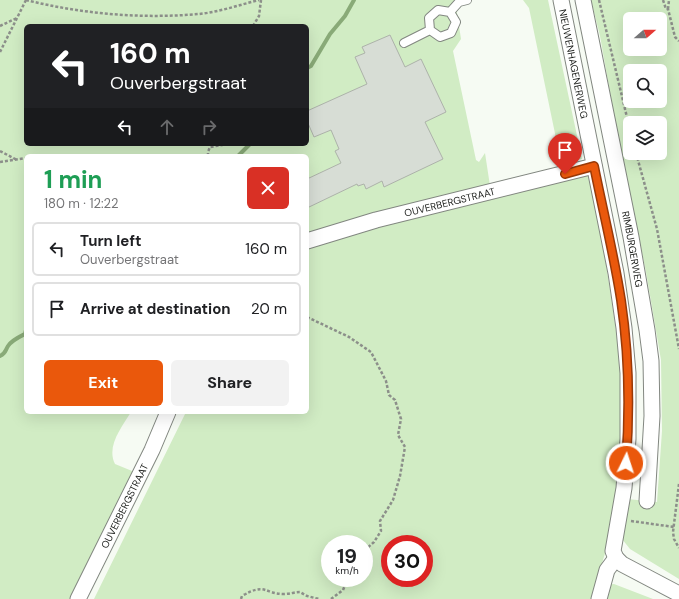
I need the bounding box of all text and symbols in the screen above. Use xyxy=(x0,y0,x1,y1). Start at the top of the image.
street label: NIEUWENHAGENERWEG xyxy=(556,8,591,120)
north arrow xyxy=(623,12,667,56)
map controls xyxy=(623,12,667,160)
text: 160 m xyxy=(110,35,191,72)
icon: left xyxy=(44,40,96,92)
button: search xyxy=(623,64,667,108)
text: Ouverbergstraat xyxy=(110,71,247,95)
icon: left xyxy=(114,116,136,138)
icon: ahead xyxy=(156,116,178,138)
icon: right xyxy=(198,116,220,138)
button: layers xyxy=(623,116,667,160)
pin xyxy=(548,133,582,174)
icon: arrive xyxy=(554,139,576,161)
text: 1 min xyxy=(44,164,102,195)
button: close xyxy=(247,167,289,209)
street label: OUVERBERGSTRAAT xyxy=(403,185,497,220)
text: 180 m · 12:22 xyxy=(44,195,119,212)
street label: RIMBURGERWEG xyxy=(619,210,646,288)
text: Turn left xyxy=(80,231,141,251)
icon: left xyxy=(46,238,68,260)
text: 160 m xyxy=(245,239,287,259)
text: Ouverbergstraat xyxy=(80,251,179,268)
icon: arrive xyxy=(46,298,68,320)
text: Arrive at destination xyxy=(80,299,231,319)
text: 20 m xyxy=(251,299,287,319)
button: Exit xyxy=(44,360,163,406)
button: Share xyxy=(171,360,289,406)
position arrow xyxy=(605,442,647,484)
street label: OUVERBERGSTRAAT xyxy=(98,461,151,551)
speed limit sign: 30 xyxy=(381,535,433,587)
text: 19 xyxy=(337,543,357,569)
text: km/h xyxy=(335,564,359,577)

